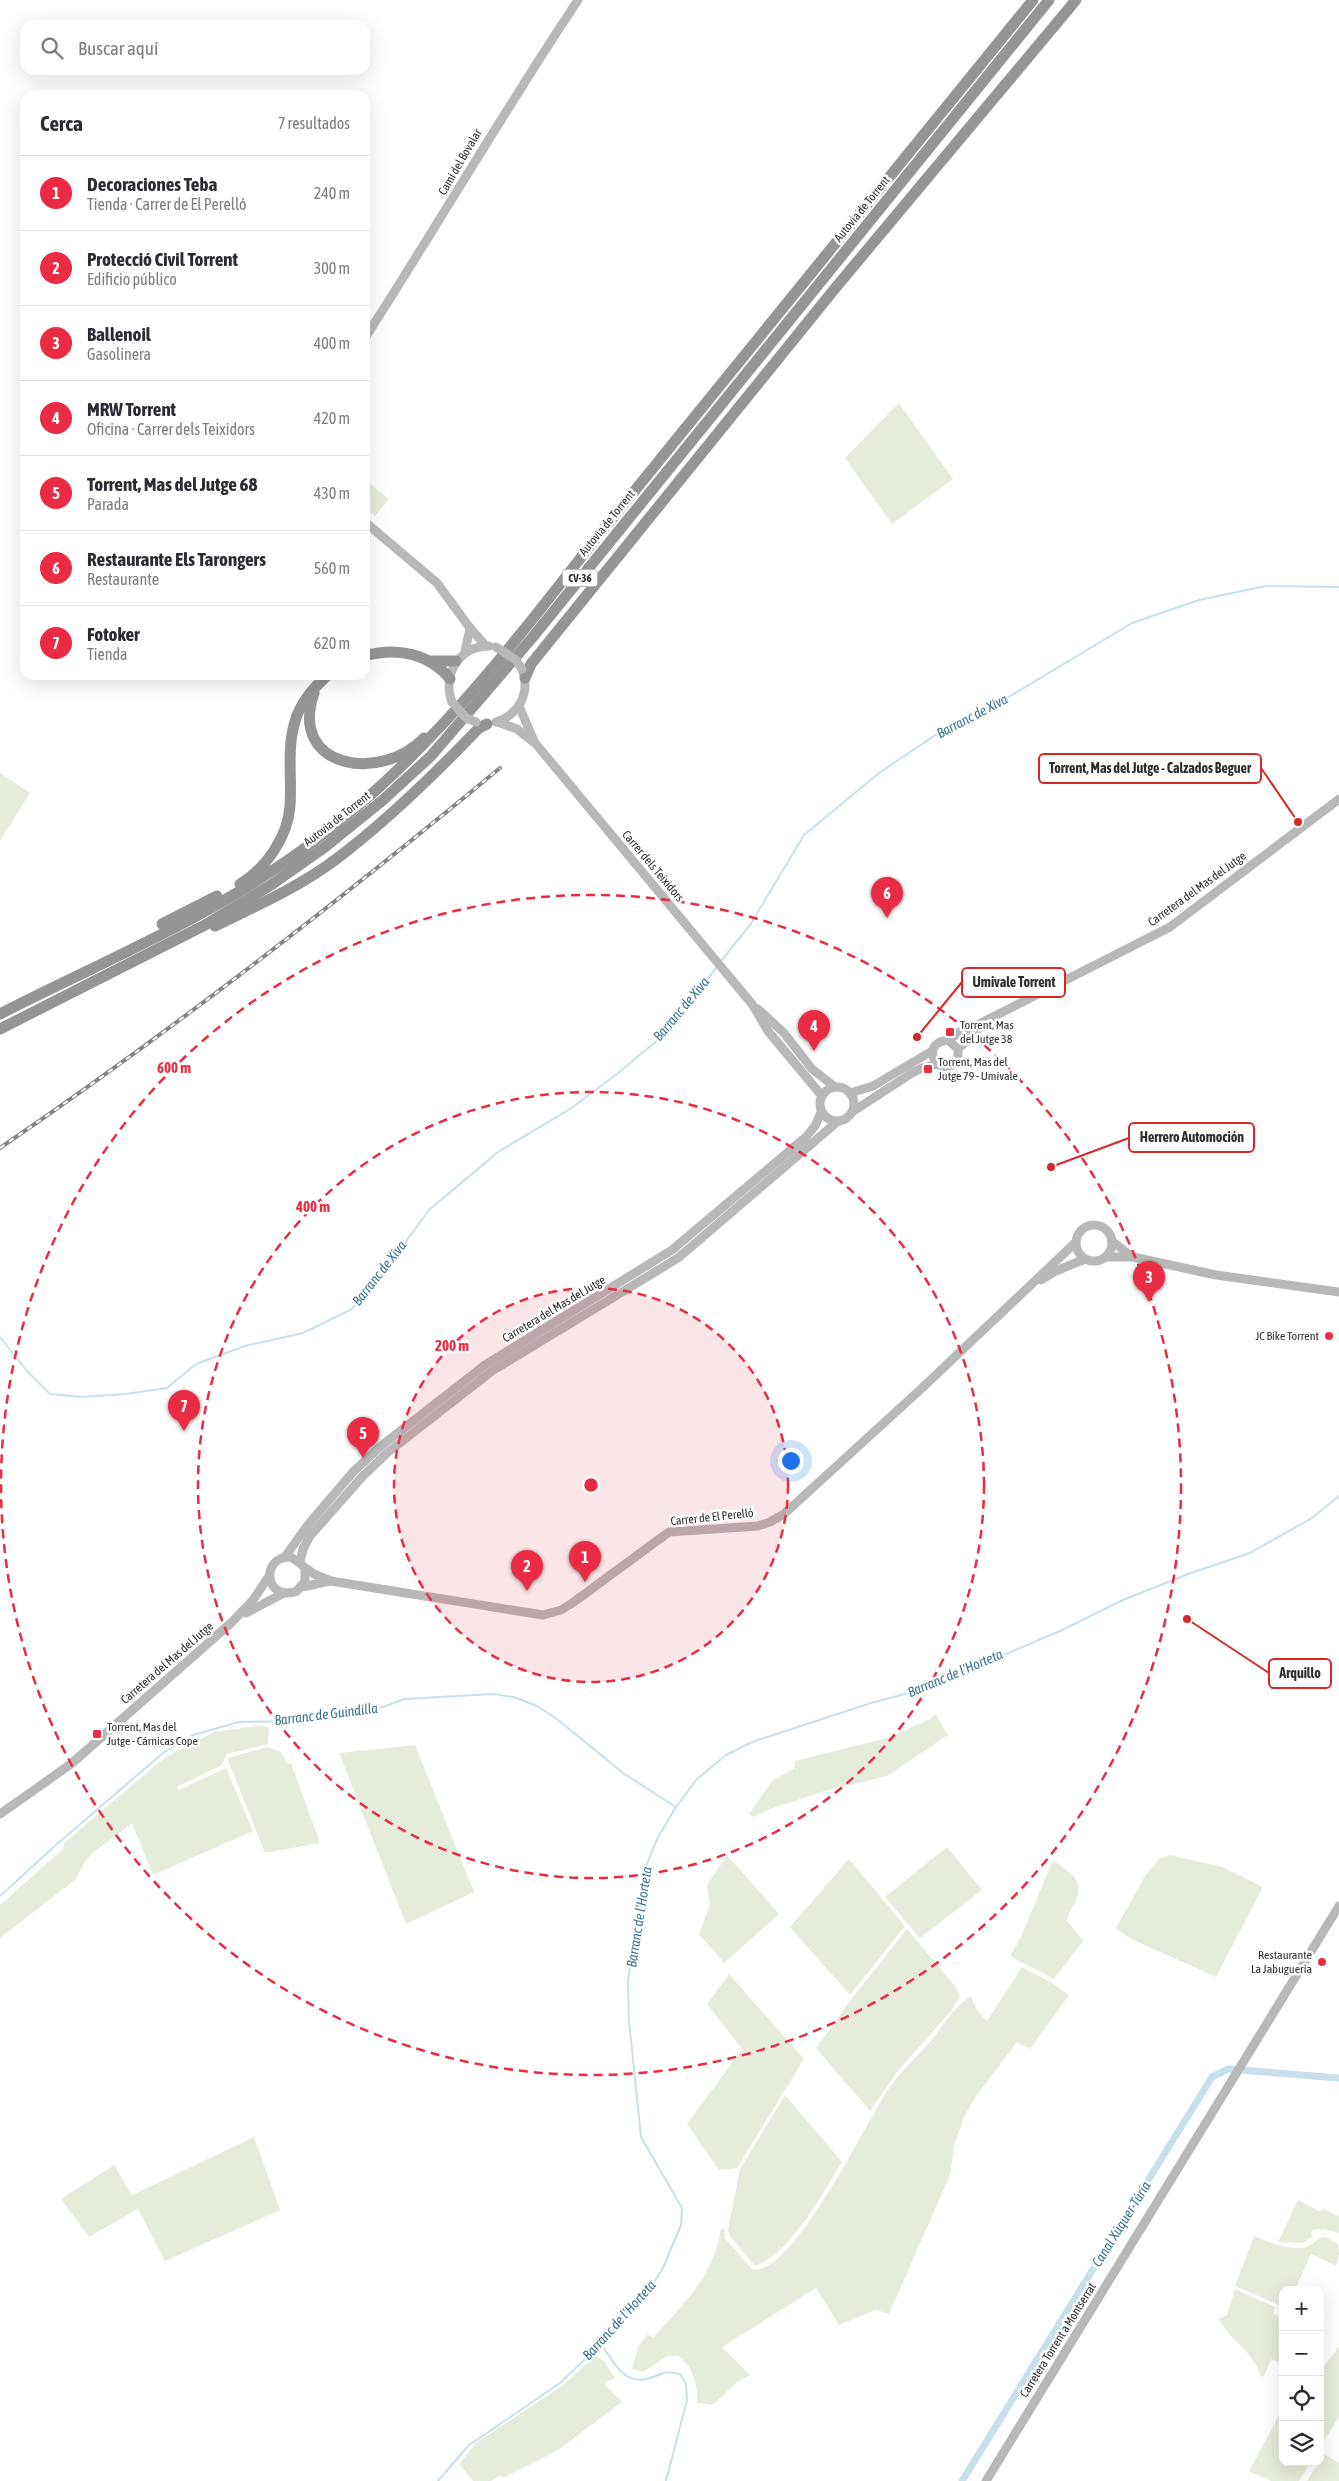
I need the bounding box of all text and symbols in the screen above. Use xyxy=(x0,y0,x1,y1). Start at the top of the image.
search box xyxy=(20,20,370,75)
icon: search xyxy=(38,34,66,62)
text: Buscar aquí xyxy=(78,37,158,59)
text: Cerca xyxy=(40,111,83,135)
text: 7 resultados xyxy=(278,114,350,132)
street label: Camí del Bovalar xyxy=(435,126,485,198)
text: Decoraciones Teba xyxy=(87,173,217,195)
street label: Autovia de Torrent xyxy=(831,173,893,245)
text: 1 xyxy=(52,184,60,202)
text: 240 m xyxy=(314,184,350,202)
text: Tienda · Carrer de El Perelló xyxy=(87,195,247,213)
text: Protecció Civil Torrent xyxy=(87,248,238,270)
text: 2 xyxy=(52,259,60,277)
text: 300 m xyxy=(314,259,350,277)
text: Edificio público xyxy=(87,270,177,288)
text: Ballenoil xyxy=(87,323,151,345)
text: 3 xyxy=(52,334,60,352)
text: 400 m xyxy=(314,334,350,352)
text: Gasolinera xyxy=(87,345,151,363)
text: MRW Torrent xyxy=(87,398,176,420)
text: 4 xyxy=(52,409,60,427)
text: 420 m xyxy=(314,409,350,427)
text: Oficina · Carrer dels Teixidors xyxy=(87,420,255,438)
text: Torrent, Mas del Jutge 68 xyxy=(87,473,257,495)
text: 5 xyxy=(52,484,60,502)
text: 430 m xyxy=(314,484,350,502)
street label: Autovia de Torrent xyxy=(576,487,638,559)
text: Parada xyxy=(87,495,129,513)
text: Restaurante Els Tarongers xyxy=(87,548,266,570)
text: 6 xyxy=(52,559,60,577)
text: 560 m xyxy=(314,559,350,577)
text: Restaurante xyxy=(87,570,159,588)
road number: CV-36 xyxy=(562,570,598,586)
text: Fotoker xyxy=(87,623,140,645)
text: 7 xyxy=(52,634,60,652)
text: 620 m xyxy=(314,634,350,652)
text: Tienda xyxy=(87,645,127,663)
water label: Barranc de Xiva xyxy=(934,690,1011,741)
callout: Torrent, Mas del Jutge - Calzados Beguer xyxy=(1039,754,1261,783)
text: Torrent, Mas del Jutge - Calzados Beguer xyxy=(1049,760,1252,776)
street label: Autovia de Torrent xyxy=(301,788,373,849)
street label: Carrer dels Teixidors xyxy=(619,828,687,904)
street label: Carretera del Mas del Jutge xyxy=(1145,849,1249,929)
pin: 6 xyxy=(871,877,903,918)
callout: Umivale Torrent xyxy=(962,968,1065,997)
water label: Barranc de Xiva xyxy=(650,974,712,1044)
text: Umivale Torrent xyxy=(973,974,1055,990)
pin: 4 xyxy=(798,1010,830,1051)
place label: Torrent, Mas del Jutge 38 xyxy=(960,1018,1014,1046)
marker: Torrent, Mas del Jutge 38 xyxy=(944,1026,956,1038)
place label: Torrent, Mas del Jutge 79 - Umivale xyxy=(938,1055,1018,1083)
text: 600 m xyxy=(157,1059,191,1076)
marker: Torrent, Mas del Jutge 79 - Umivale xyxy=(922,1063,934,1075)
callout: Herrero Automoción xyxy=(1129,1123,1254,1152)
text: Herrero Automoción xyxy=(1140,1129,1244,1145)
text: 400 m xyxy=(295,1198,330,1215)
water label: Barranc de Xiva xyxy=(349,1237,410,1309)
pin: 3 xyxy=(1133,1261,1165,1302)
street label: Carretera del Mas del Jutge xyxy=(500,1273,608,1345)
place label: JC Bike Torrent xyxy=(1256,1329,1320,1343)
marker: JC Bike Torrent xyxy=(1323,1330,1335,1342)
text: 200 m xyxy=(435,1337,469,1354)
pin: 7 xyxy=(168,1390,200,1431)
pin: 5 xyxy=(347,1417,379,1458)
your location xyxy=(778,1448,804,1474)
centre of rings xyxy=(582,1476,600,1494)
street label: Carrer de El Perelló xyxy=(670,1506,755,1528)
pin: 1 xyxy=(569,1541,601,1582)
pin: 2 xyxy=(511,1550,543,1591)
street label: Carretera del Mas del Jutge xyxy=(118,1619,216,1707)
water label: Barranc de l'Horteta xyxy=(905,1646,1005,1700)
callout: Arquillo xyxy=(1269,1659,1331,1688)
text: Arquillo xyxy=(1278,1665,1321,1681)
water label: Barranc de Guindilla xyxy=(273,1700,379,1728)
place label: Torrent, Mas del Jutge - Cárnicas Cope xyxy=(107,1720,198,1748)
marker: Torrent, Mas del Jutge - Cárnicas Cope xyxy=(91,1728,103,1740)
water label: Barranc de l'Horteta xyxy=(623,1865,655,1968)
place label: Restaurante La Jabugueria xyxy=(1251,1948,1312,1976)
marker: Restaurante La Jabugueria xyxy=(1316,1956,1328,1968)
water label: Canal Xúquer-Túria xyxy=(1088,2178,1154,2270)
water label: Barranc de l'Horteta xyxy=(579,2277,659,2363)
street label: Carretera Torrent a Montserrat xyxy=(1017,2280,1099,2400)
map controls xyxy=(1279,2286,1324,2466)
button: + xyxy=(1279,2286,1324,2331)
button: − xyxy=(1279,2331,1324,2376)
button: locate xyxy=(1279,2376,1324,2421)
button: layers xyxy=(1279,2421,1324,2466)

